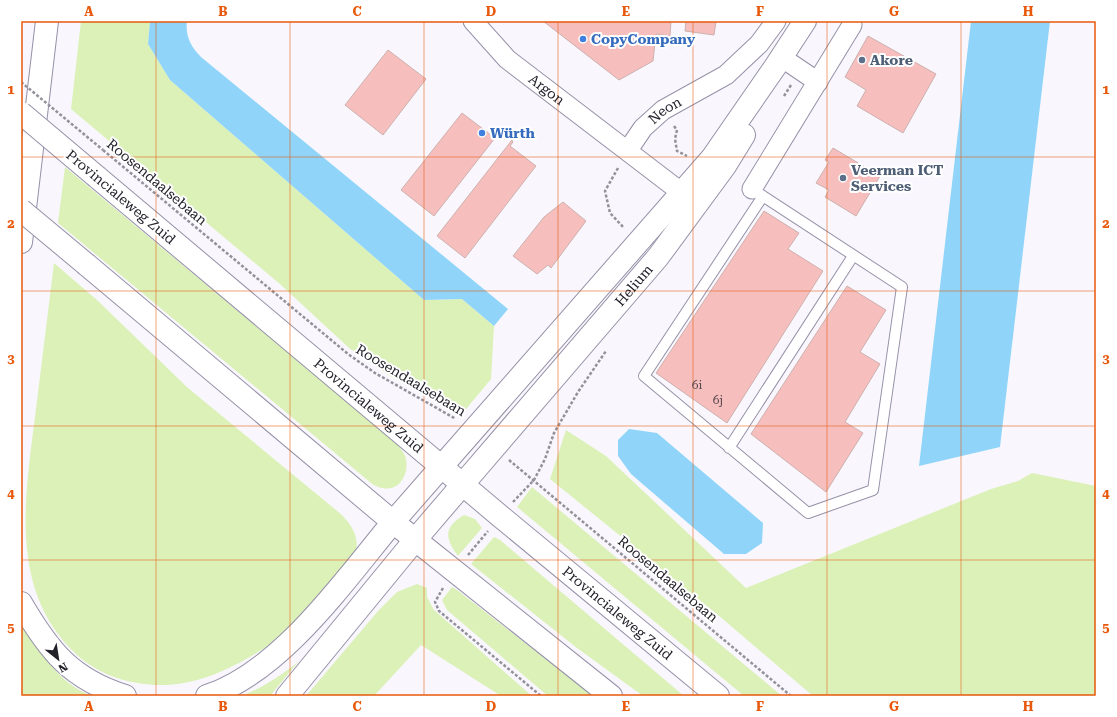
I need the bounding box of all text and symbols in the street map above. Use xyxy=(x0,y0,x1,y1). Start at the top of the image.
text: A xyxy=(84,4,94,19)
text: B xyxy=(218,4,228,19)
text: C xyxy=(352,4,362,19)
text: D xyxy=(486,4,496,19)
text: E xyxy=(622,4,630,19)
text: F xyxy=(756,4,764,19)
text: G xyxy=(889,4,899,19)
text: H xyxy=(1023,4,1034,19)
place label: CopyCompany xyxy=(591,31,696,47)
marker: CopyCompany xyxy=(578,34,588,44)
place label: Akore xyxy=(870,52,913,68)
marker: Akore xyxy=(857,55,867,65)
street label: Argon xyxy=(526,71,568,108)
text: 1 xyxy=(7,82,15,97)
text: 1 xyxy=(1102,82,1110,97)
street label: Neon xyxy=(645,93,684,127)
place label: Würth xyxy=(490,125,535,141)
marker: Würth xyxy=(477,128,487,138)
street label: Roosendaalsebaan xyxy=(104,136,210,228)
street label: Provincialeweg Zuid xyxy=(63,147,179,247)
place label: Veerman ICT Services xyxy=(851,162,943,194)
marker: Veerman ICT Services xyxy=(838,173,848,183)
text: 2 xyxy=(7,216,15,231)
text: 2 xyxy=(1102,216,1110,231)
street label: Helium xyxy=(612,261,656,309)
street label: Roosendaalsebaan xyxy=(353,341,469,419)
text: 3 xyxy=(7,351,15,366)
text: 3 xyxy=(1102,351,1110,366)
street label: Provincialeweg Zuid xyxy=(311,355,427,456)
house number: 6i xyxy=(692,378,702,392)
house number: 6j xyxy=(713,393,723,407)
text: 4 xyxy=(7,486,15,501)
text: 4 xyxy=(1102,486,1110,501)
street label: Roosendaalsebaan xyxy=(615,533,721,625)
street label: Provincialeweg Zuid xyxy=(559,563,676,663)
text: 5 xyxy=(7,620,15,635)
text: 5 xyxy=(1102,620,1110,635)
north arrow xyxy=(38,639,78,679)
text: N xyxy=(55,659,70,675)
text: A xyxy=(84,699,94,714)
text: B xyxy=(218,699,228,714)
text: C xyxy=(352,699,362,714)
text: D xyxy=(486,699,496,714)
text: E xyxy=(622,699,630,714)
text: F xyxy=(756,699,764,714)
text: G xyxy=(889,699,899,714)
text: H xyxy=(1023,699,1034,714)

